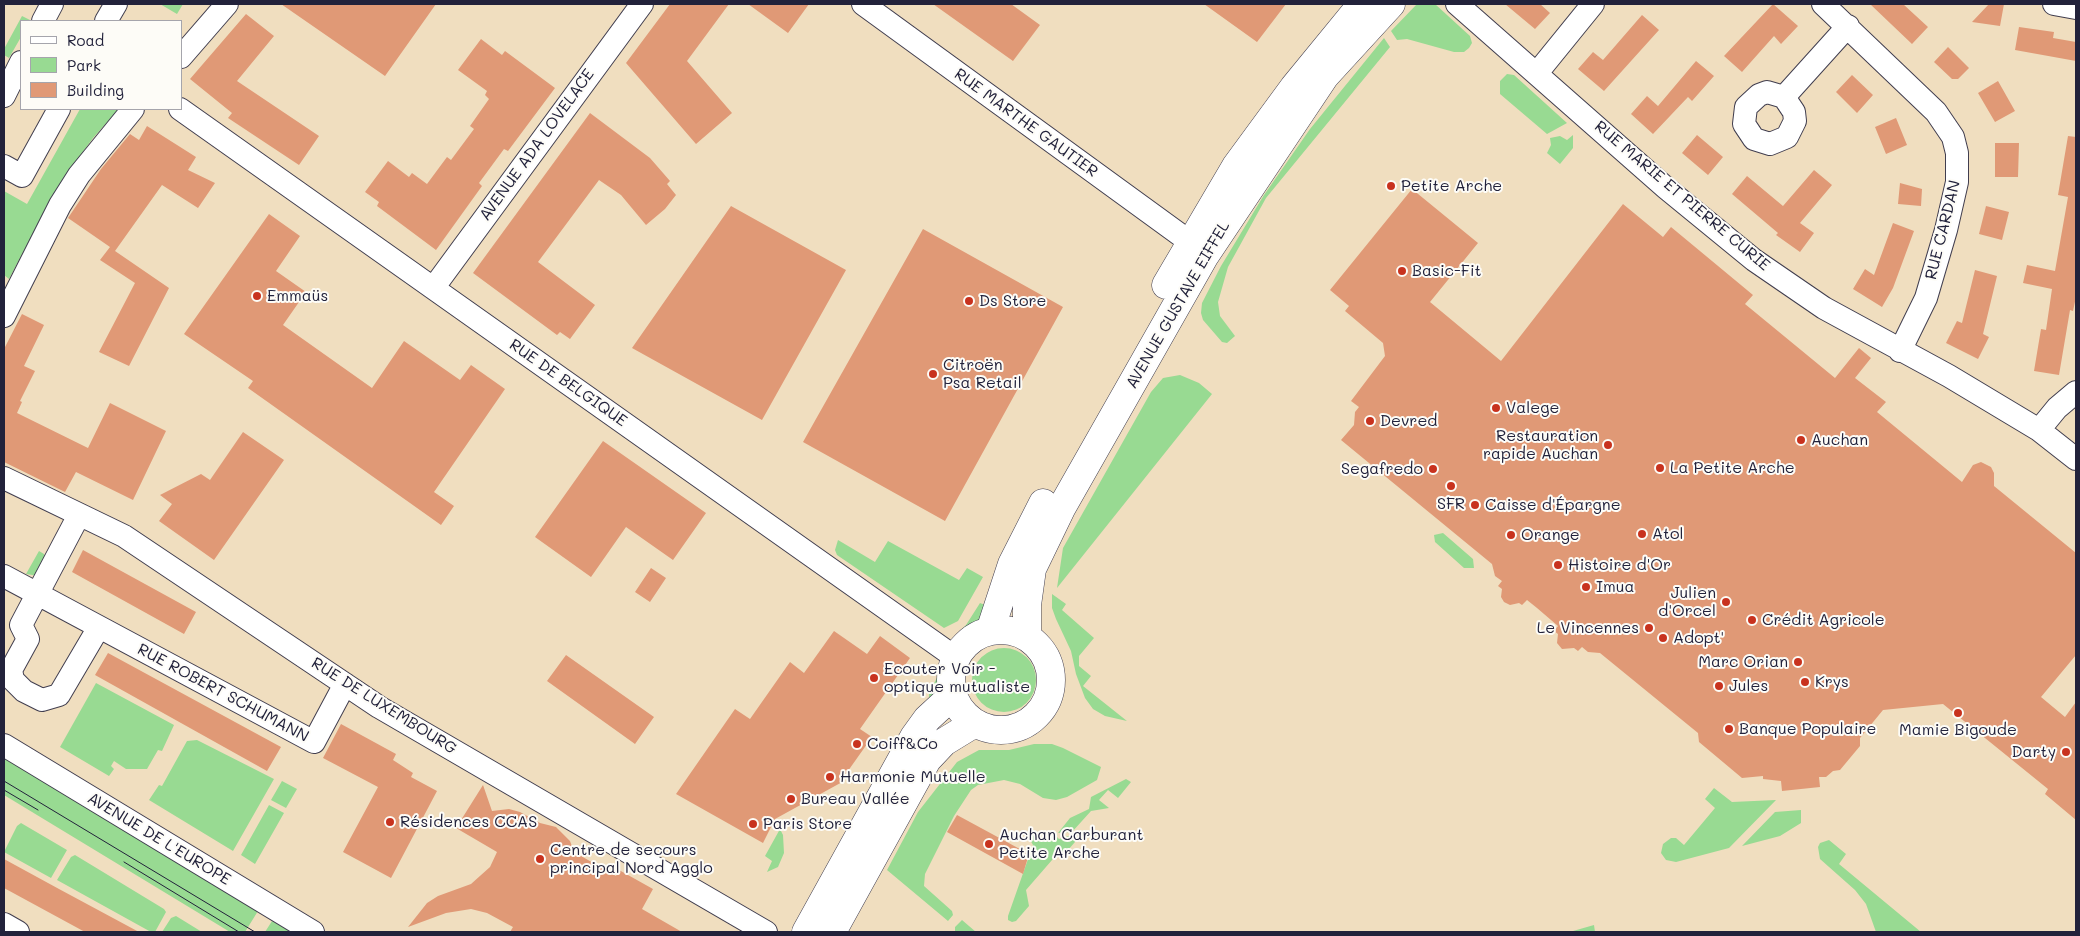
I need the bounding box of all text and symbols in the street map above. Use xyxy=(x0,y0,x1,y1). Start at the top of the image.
legend xyxy=(20,20,182,110)
text: Road xyxy=(67,30,104,50)
text: Park xyxy=(67,55,101,75)
street label: RUE MARTHE GAUTIER xyxy=(950,64,1102,182)
street label: AVENUE ADA LOVELACE xyxy=(476,65,598,225)
text: Building xyxy=(67,80,124,100)
street label: RUE MARIE ET PIERRE CURIE xyxy=(1590,117,1774,275)
place label: Petite Arche xyxy=(1401,176,1502,196)
street label: RUE CARDAN xyxy=(1921,178,1965,282)
marker: Petite Arche xyxy=(1385,180,1397,192)
street label: AVENUE GUSTAVE EIFFEL xyxy=(1122,218,1234,392)
place label: Basic-Fit xyxy=(1412,261,1482,281)
marker: Basic-Fit xyxy=(1396,265,1408,277)
place label: Emmaüs xyxy=(267,286,328,306)
marker: Emmaüs xyxy=(251,290,263,302)
place label: Ds Store xyxy=(979,291,1046,311)
marker: Ds Store xyxy=(963,295,975,307)
street label: RUE DE BELGIQUE xyxy=(505,335,631,431)
place label: Citroën Psa Retail xyxy=(943,355,1022,393)
marker: Citroën Psa Retail xyxy=(927,368,939,380)
place label: Valege xyxy=(1506,398,1559,418)
marker: Valege xyxy=(1490,402,1502,414)
place label: Devred xyxy=(1380,411,1437,431)
marker: Devred xyxy=(1364,415,1376,427)
place label: Restauration rapide Auchan xyxy=(1483,426,1598,464)
place label: Auchan xyxy=(1811,430,1868,450)
marker: Auchan xyxy=(1795,434,1807,446)
marker: Restauration rapide Auchan xyxy=(1602,439,1614,451)
place label: La Petite Arche xyxy=(1670,458,1795,478)
place label: Segafredo xyxy=(1341,459,1423,479)
marker: La Petite Arche xyxy=(1654,462,1666,474)
marker: Segafredo xyxy=(1427,463,1439,475)
marker: SFR xyxy=(1445,480,1457,492)
place label: SFR xyxy=(1437,494,1465,514)
place label: Caisse d'Épargne xyxy=(1485,495,1621,515)
marker: Caisse d'Épargne xyxy=(1469,499,1481,511)
place label: Atol xyxy=(1652,524,1684,544)
place label: Orange xyxy=(1521,525,1580,545)
marker: Atol xyxy=(1636,528,1648,540)
marker: Orange xyxy=(1505,529,1517,541)
place label: Histoire d'Or xyxy=(1568,555,1671,575)
marker: Histoire d'Or xyxy=(1552,559,1564,571)
place label: Imua xyxy=(1596,577,1634,597)
marker: Imua xyxy=(1580,581,1592,593)
place label: Julien d'Orcel xyxy=(1658,583,1716,621)
marker: Julien d'Orcel xyxy=(1720,596,1732,608)
place label: Crédit Agricole xyxy=(1762,610,1885,630)
marker: Crédit Agricole xyxy=(1746,614,1758,626)
place label: Le Vincennes xyxy=(1537,618,1639,638)
marker: Le Vincennes xyxy=(1643,622,1655,634)
place label: Adopt' xyxy=(1673,628,1724,648)
marker: Adopt' xyxy=(1657,632,1669,644)
street label: RUE ROBERT SCHUMANN xyxy=(134,640,312,746)
place label: Marc Orian xyxy=(1698,652,1788,672)
street label: RUE DE LUXEMBOURG xyxy=(308,653,460,759)
marker: Marc Orian xyxy=(1792,656,1804,668)
place label: Ecouter Voir - optique mutualiste xyxy=(884,659,1030,697)
marker: Ecouter Voir - optique mutualiste xyxy=(868,672,880,684)
place label: Krys xyxy=(1815,672,1849,692)
place label: Jules xyxy=(1729,676,1768,696)
marker: Krys xyxy=(1799,676,1811,688)
marker: Jules xyxy=(1713,680,1725,692)
marker: Mamie Bigoude xyxy=(1952,707,1964,719)
place label: Banque Populaire xyxy=(1739,719,1877,739)
place label: Mamie Bigoude xyxy=(1899,720,2017,740)
marker: Banque Populaire xyxy=(1723,723,1735,735)
place label: Coiff&Co xyxy=(867,734,938,754)
marker: Coiff&Co xyxy=(851,738,863,750)
place label: Darty xyxy=(2012,742,2056,762)
marker: Darty xyxy=(2060,746,2072,758)
place label: Harmonie Mutuelle xyxy=(840,767,986,787)
marker: Harmonie Mutuelle xyxy=(824,771,836,783)
street label: AVENUE DE L'EUROPE xyxy=(84,789,234,889)
place label: Bureau Vallée xyxy=(801,789,910,809)
marker: Bureau Vallée xyxy=(785,793,797,805)
place label: Résidences CCAS xyxy=(400,812,537,832)
place label: Paris Store xyxy=(763,814,852,834)
marker: Résidences CCAS xyxy=(384,816,396,828)
marker: Paris Store xyxy=(747,818,759,830)
place label: Auchan Carburant Petite Arche xyxy=(999,825,1143,863)
marker: Auchan Carburant Petite Arche xyxy=(983,838,995,850)
place label: Centre de secours principal Nord Agglo xyxy=(550,840,713,878)
marker: Centre de secours principal Nord Agglo xyxy=(534,853,546,865)

